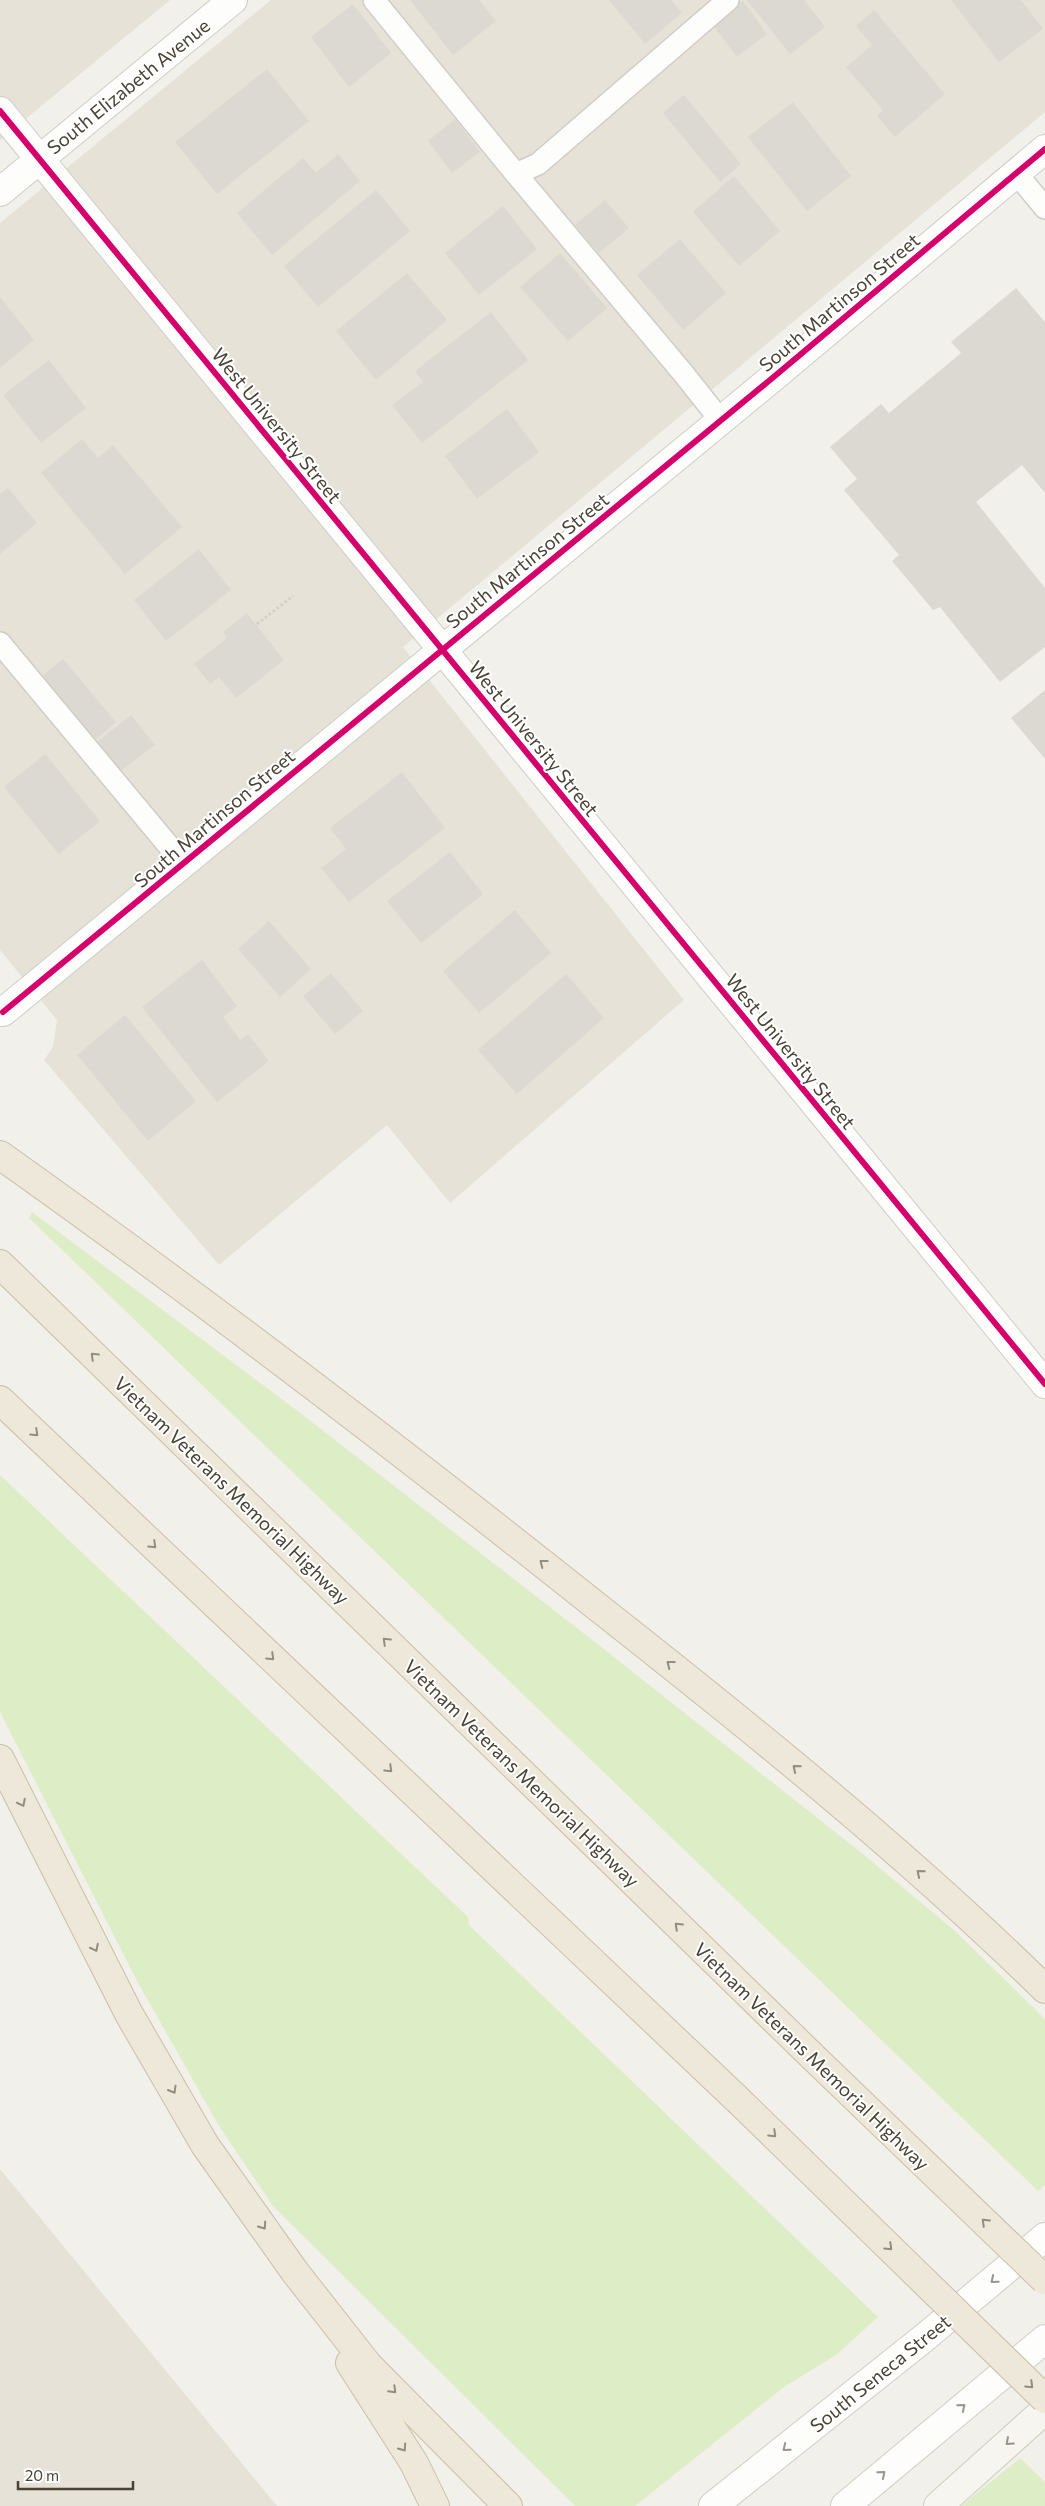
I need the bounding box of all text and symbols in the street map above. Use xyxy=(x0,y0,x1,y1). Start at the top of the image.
street label: South Elizabeth Avenue xyxy=(42,13,214,159)
street label: South Martinson Street xyxy=(754,228,924,376)
street label: West University Street xyxy=(207,343,347,507)
street label: South Martinson Street xyxy=(441,487,613,633)
street label: West University Street xyxy=(464,656,604,820)
street label: South Martinson Street xyxy=(129,744,299,892)
street label: West University Street xyxy=(721,969,861,1133)
one-way arrow xyxy=(91,1353,100,1362)
street label: Vietnam Veterans Memorial Highway xyxy=(110,1371,355,1609)
one-way arrow xyxy=(30,1427,39,1436)
one-way arrow xyxy=(148,1539,157,1548)
one-way arrow xyxy=(540,1561,549,1569)
one-way arrow xyxy=(383,1638,392,1647)
one-way arrow xyxy=(265,1651,274,1660)
street label: Vietnam Veterans Memorial Highway xyxy=(400,1654,645,1892)
one-way arrow xyxy=(667,1662,676,1670)
one-way arrow xyxy=(383,1763,392,1772)
one-way arrow xyxy=(792,1764,801,1773)
one-way arrow xyxy=(16,1798,26,1807)
one-way arrow xyxy=(916,1869,925,1878)
one-way arrow xyxy=(674,1922,683,1931)
street label: Vietnam Veterans Memorial Highway xyxy=(690,1937,935,2175)
one-way arrow xyxy=(89,1943,99,1952)
one-way arrow xyxy=(167,2085,177,2094)
one-way arrow xyxy=(767,2128,776,2137)
one-way arrow xyxy=(981,2219,990,2228)
one-way arrow xyxy=(257,2220,265,2229)
one-way arrow xyxy=(883,2241,892,2250)
one-way arrow xyxy=(991,2274,1000,2282)
street label: South Seneca Street xyxy=(805,2309,955,2437)
one-way arrow xyxy=(1025,2379,1034,2388)
one-way arrow xyxy=(387,2385,396,2394)
one-way arrow xyxy=(956,2404,965,2413)
one-way arrow xyxy=(1005,2437,1014,2446)
one-way arrow xyxy=(397,2442,406,2452)
one-way arrow xyxy=(783,2442,792,2450)
scale bar xyxy=(18,2458,132,2490)
text: 20 m xyxy=(25,2466,59,2484)
one-way arrow xyxy=(877,2471,886,2480)

